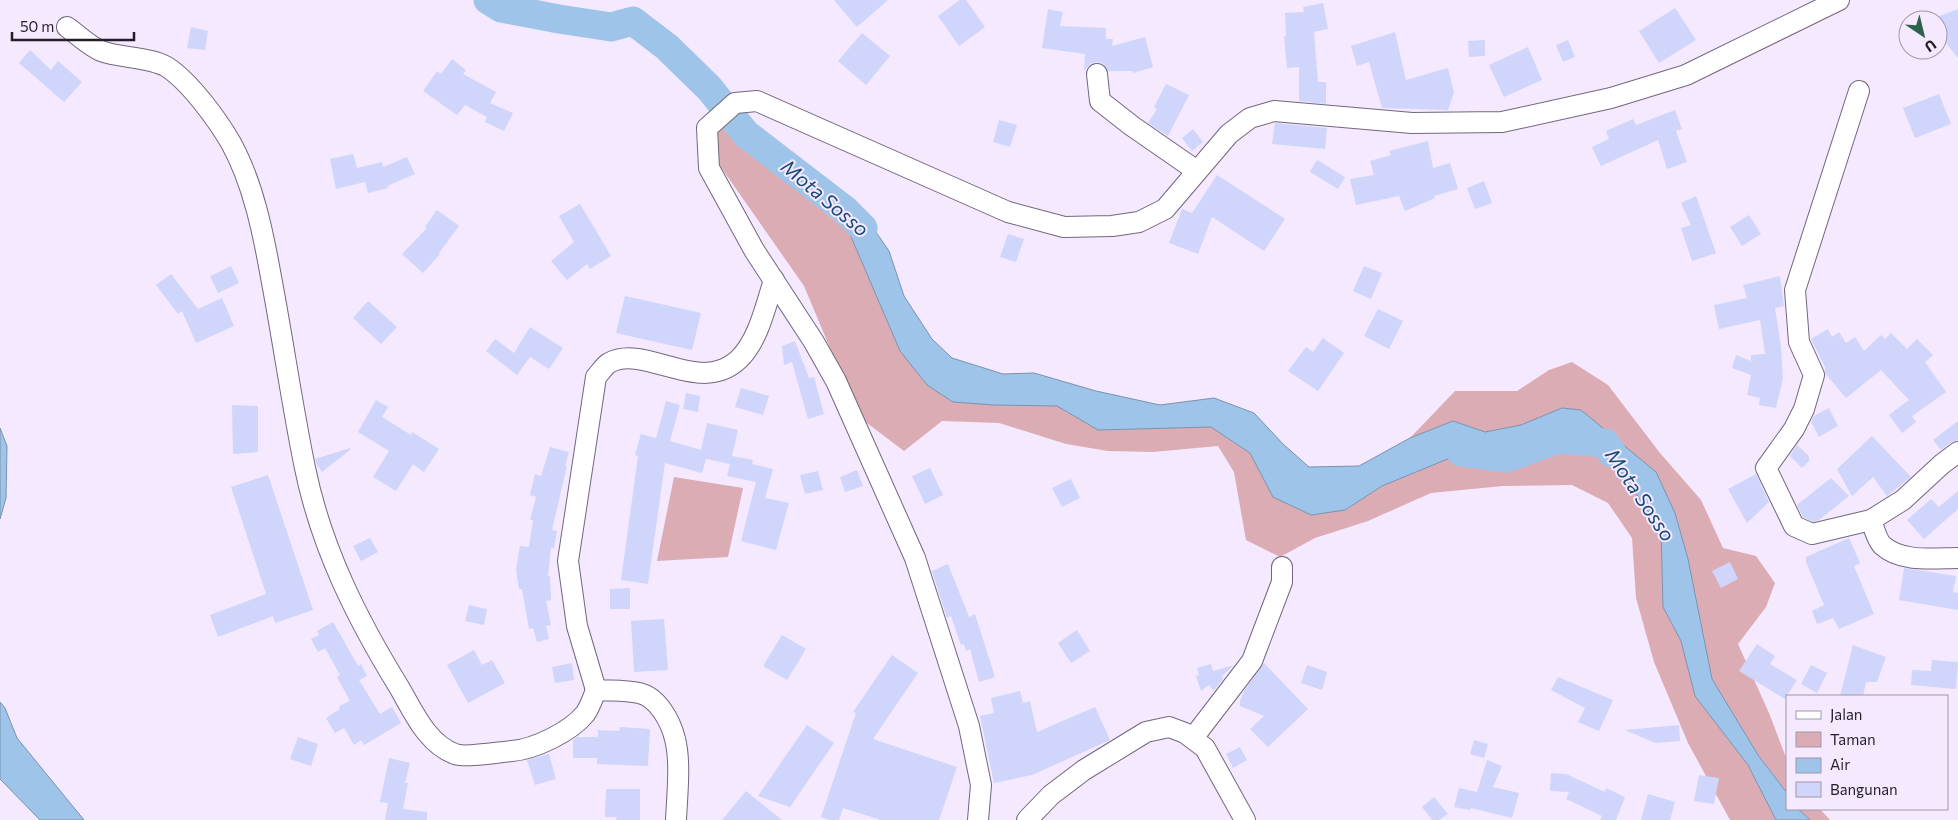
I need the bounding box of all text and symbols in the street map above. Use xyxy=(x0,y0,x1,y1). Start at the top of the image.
scale bar xyxy=(12,10,135,42)
north arrow xyxy=(1898,10,1948,60)
text: 50 m xyxy=(20,17,54,35)
text: U xyxy=(1922,36,1940,56)
water label: Mota Sosso xyxy=(777,154,874,241)
water label: Mota Sosso xyxy=(1601,443,1681,545)
legend xyxy=(1786,695,1948,810)
text: Jalan xyxy=(1830,705,1862,723)
text: Taman xyxy=(1830,730,1876,748)
text: Air xyxy=(1830,755,1850,773)
text: Bangunan xyxy=(1830,780,1898,798)

